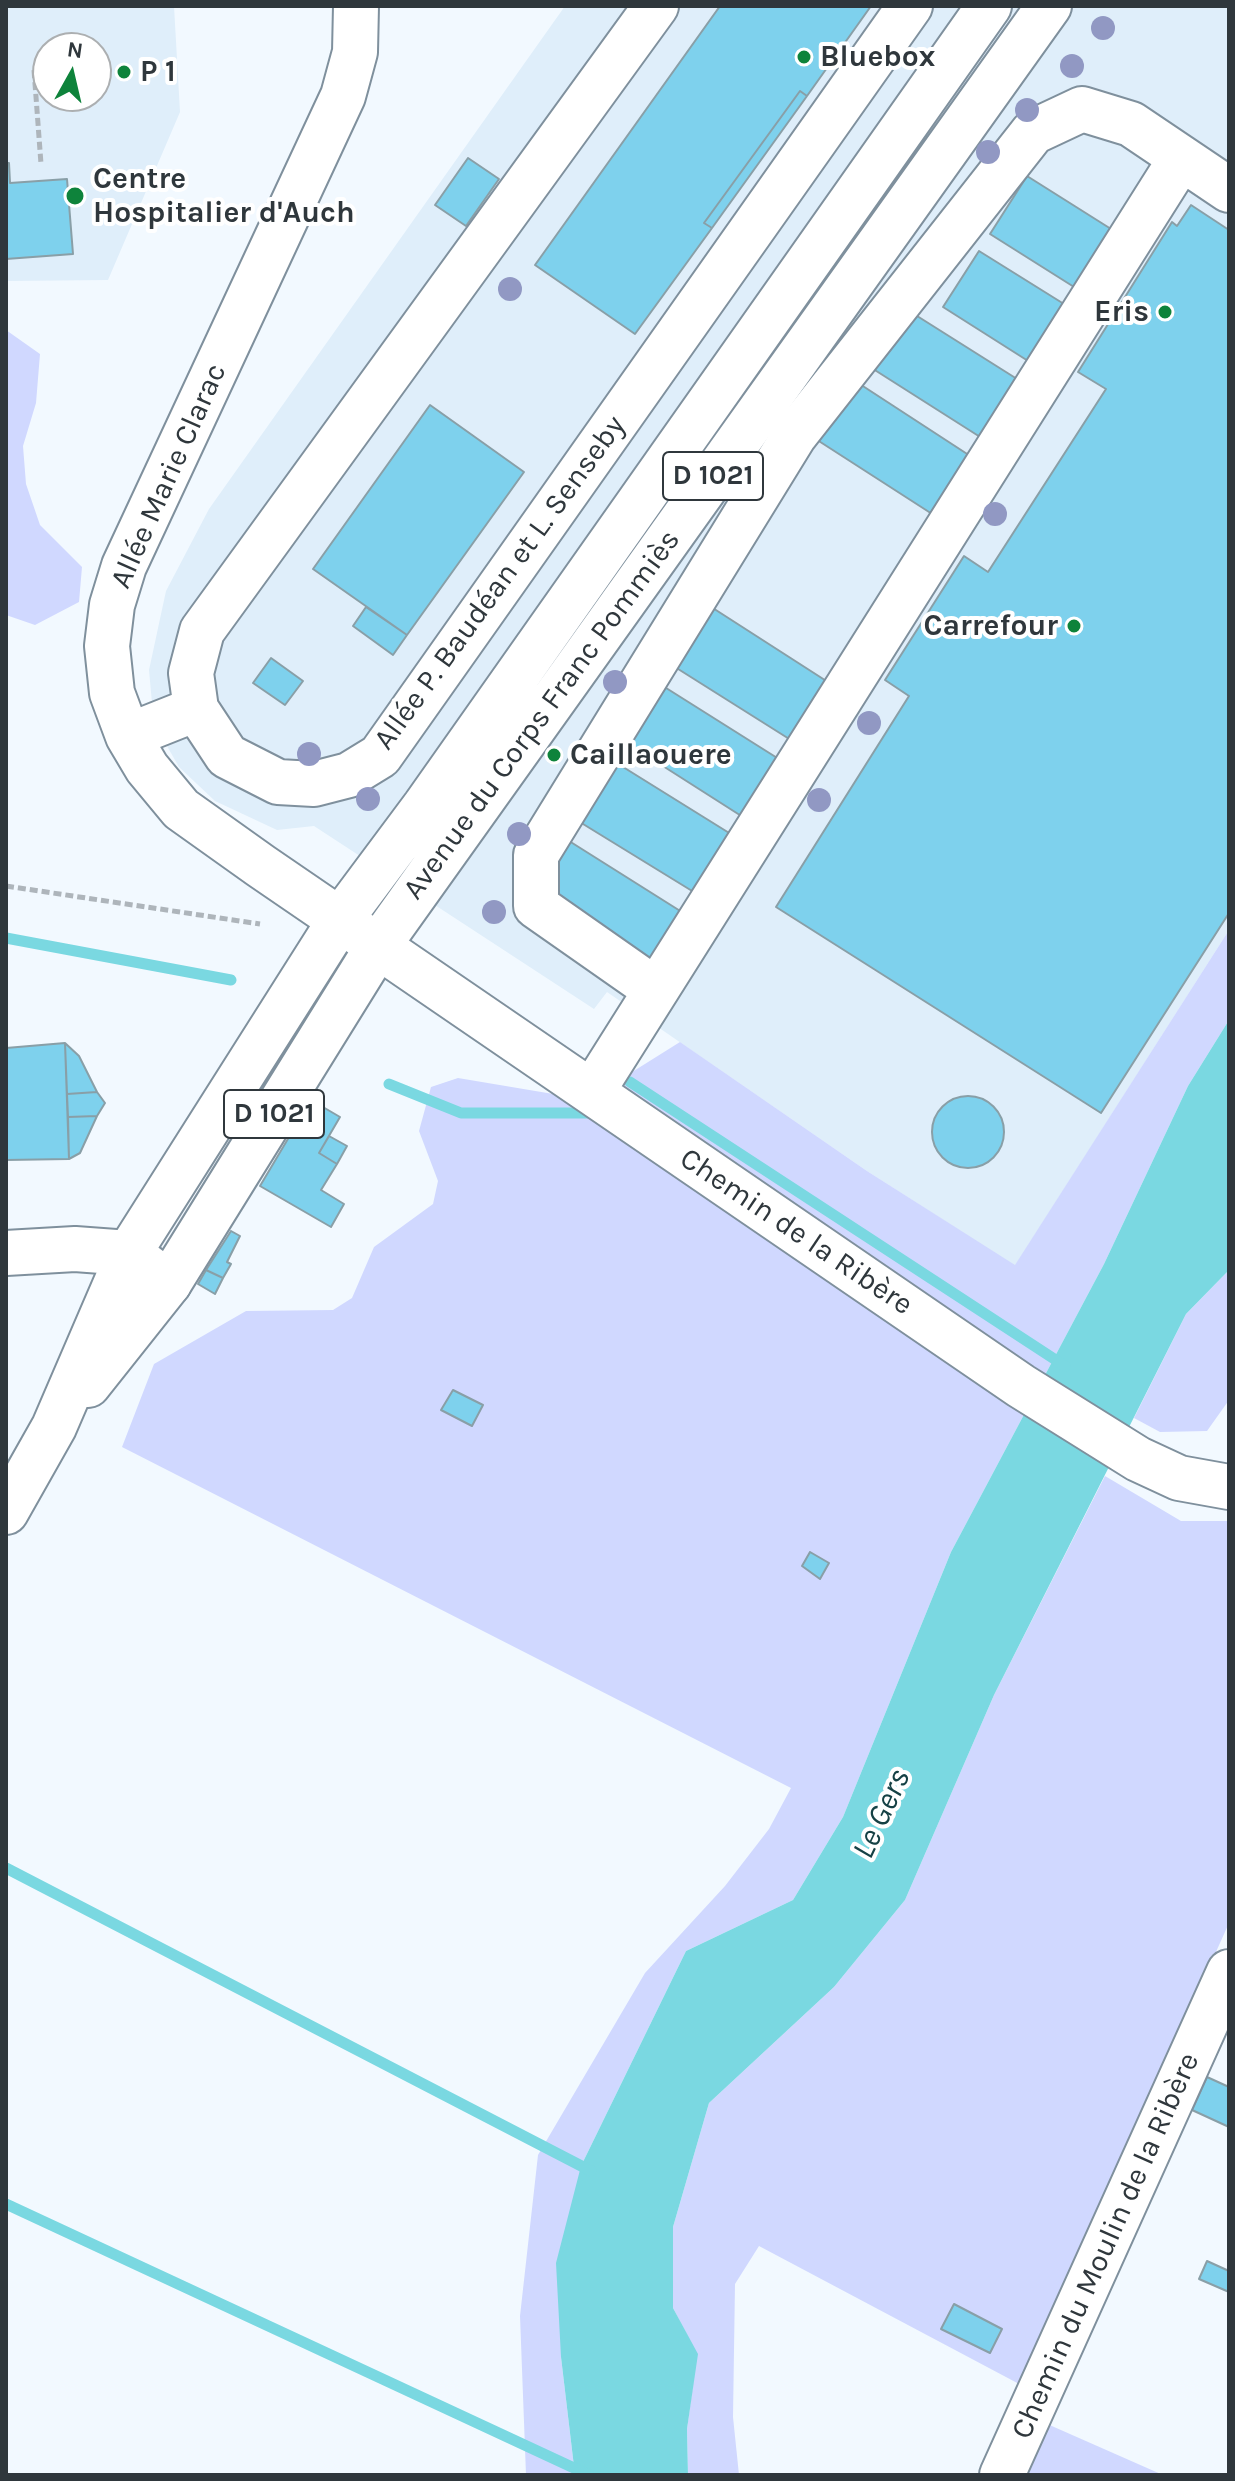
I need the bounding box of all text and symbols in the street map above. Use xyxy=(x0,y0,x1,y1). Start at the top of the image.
north arrow xyxy=(32,32,112,112)
text: N xyxy=(65,36,85,64)
place label: Bluebox xyxy=(820,39,935,75)
marker: Bluebox xyxy=(795,48,813,66)
place label: P 1 xyxy=(140,54,176,90)
marker: P 1 xyxy=(115,63,133,81)
place label: Centre Hospitalier d'Auch xyxy=(93,161,355,232)
marker: Centre Hospitalier d'Auch xyxy=(64,185,86,207)
place label: Eris xyxy=(1094,294,1149,330)
marker: Eris xyxy=(1156,303,1174,321)
street label: Allée Marie Clarac xyxy=(103,358,235,594)
street label: Allée P. Baudéan et L. Senseby xyxy=(367,409,633,757)
road number: D 1021 xyxy=(663,452,763,500)
street label: Avenue du Corps Franc Pommiès xyxy=(396,523,688,907)
place label: Carrefour xyxy=(923,608,1058,644)
marker: Carrefour xyxy=(1065,617,1083,635)
place label: Caillaouere xyxy=(570,737,732,773)
marker: Caillaouere xyxy=(545,746,563,764)
road number: D 1021 xyxy=(224,1090,324,1138)
street label: Chemin de la Ribère xyxy=(673,1141,919,1323)
water label: Le Gers xyxy=(845,1763,919,1865)
street label: Chemin du Moulin de la Ribère xyxy=(1004,2047,1208,2445)

